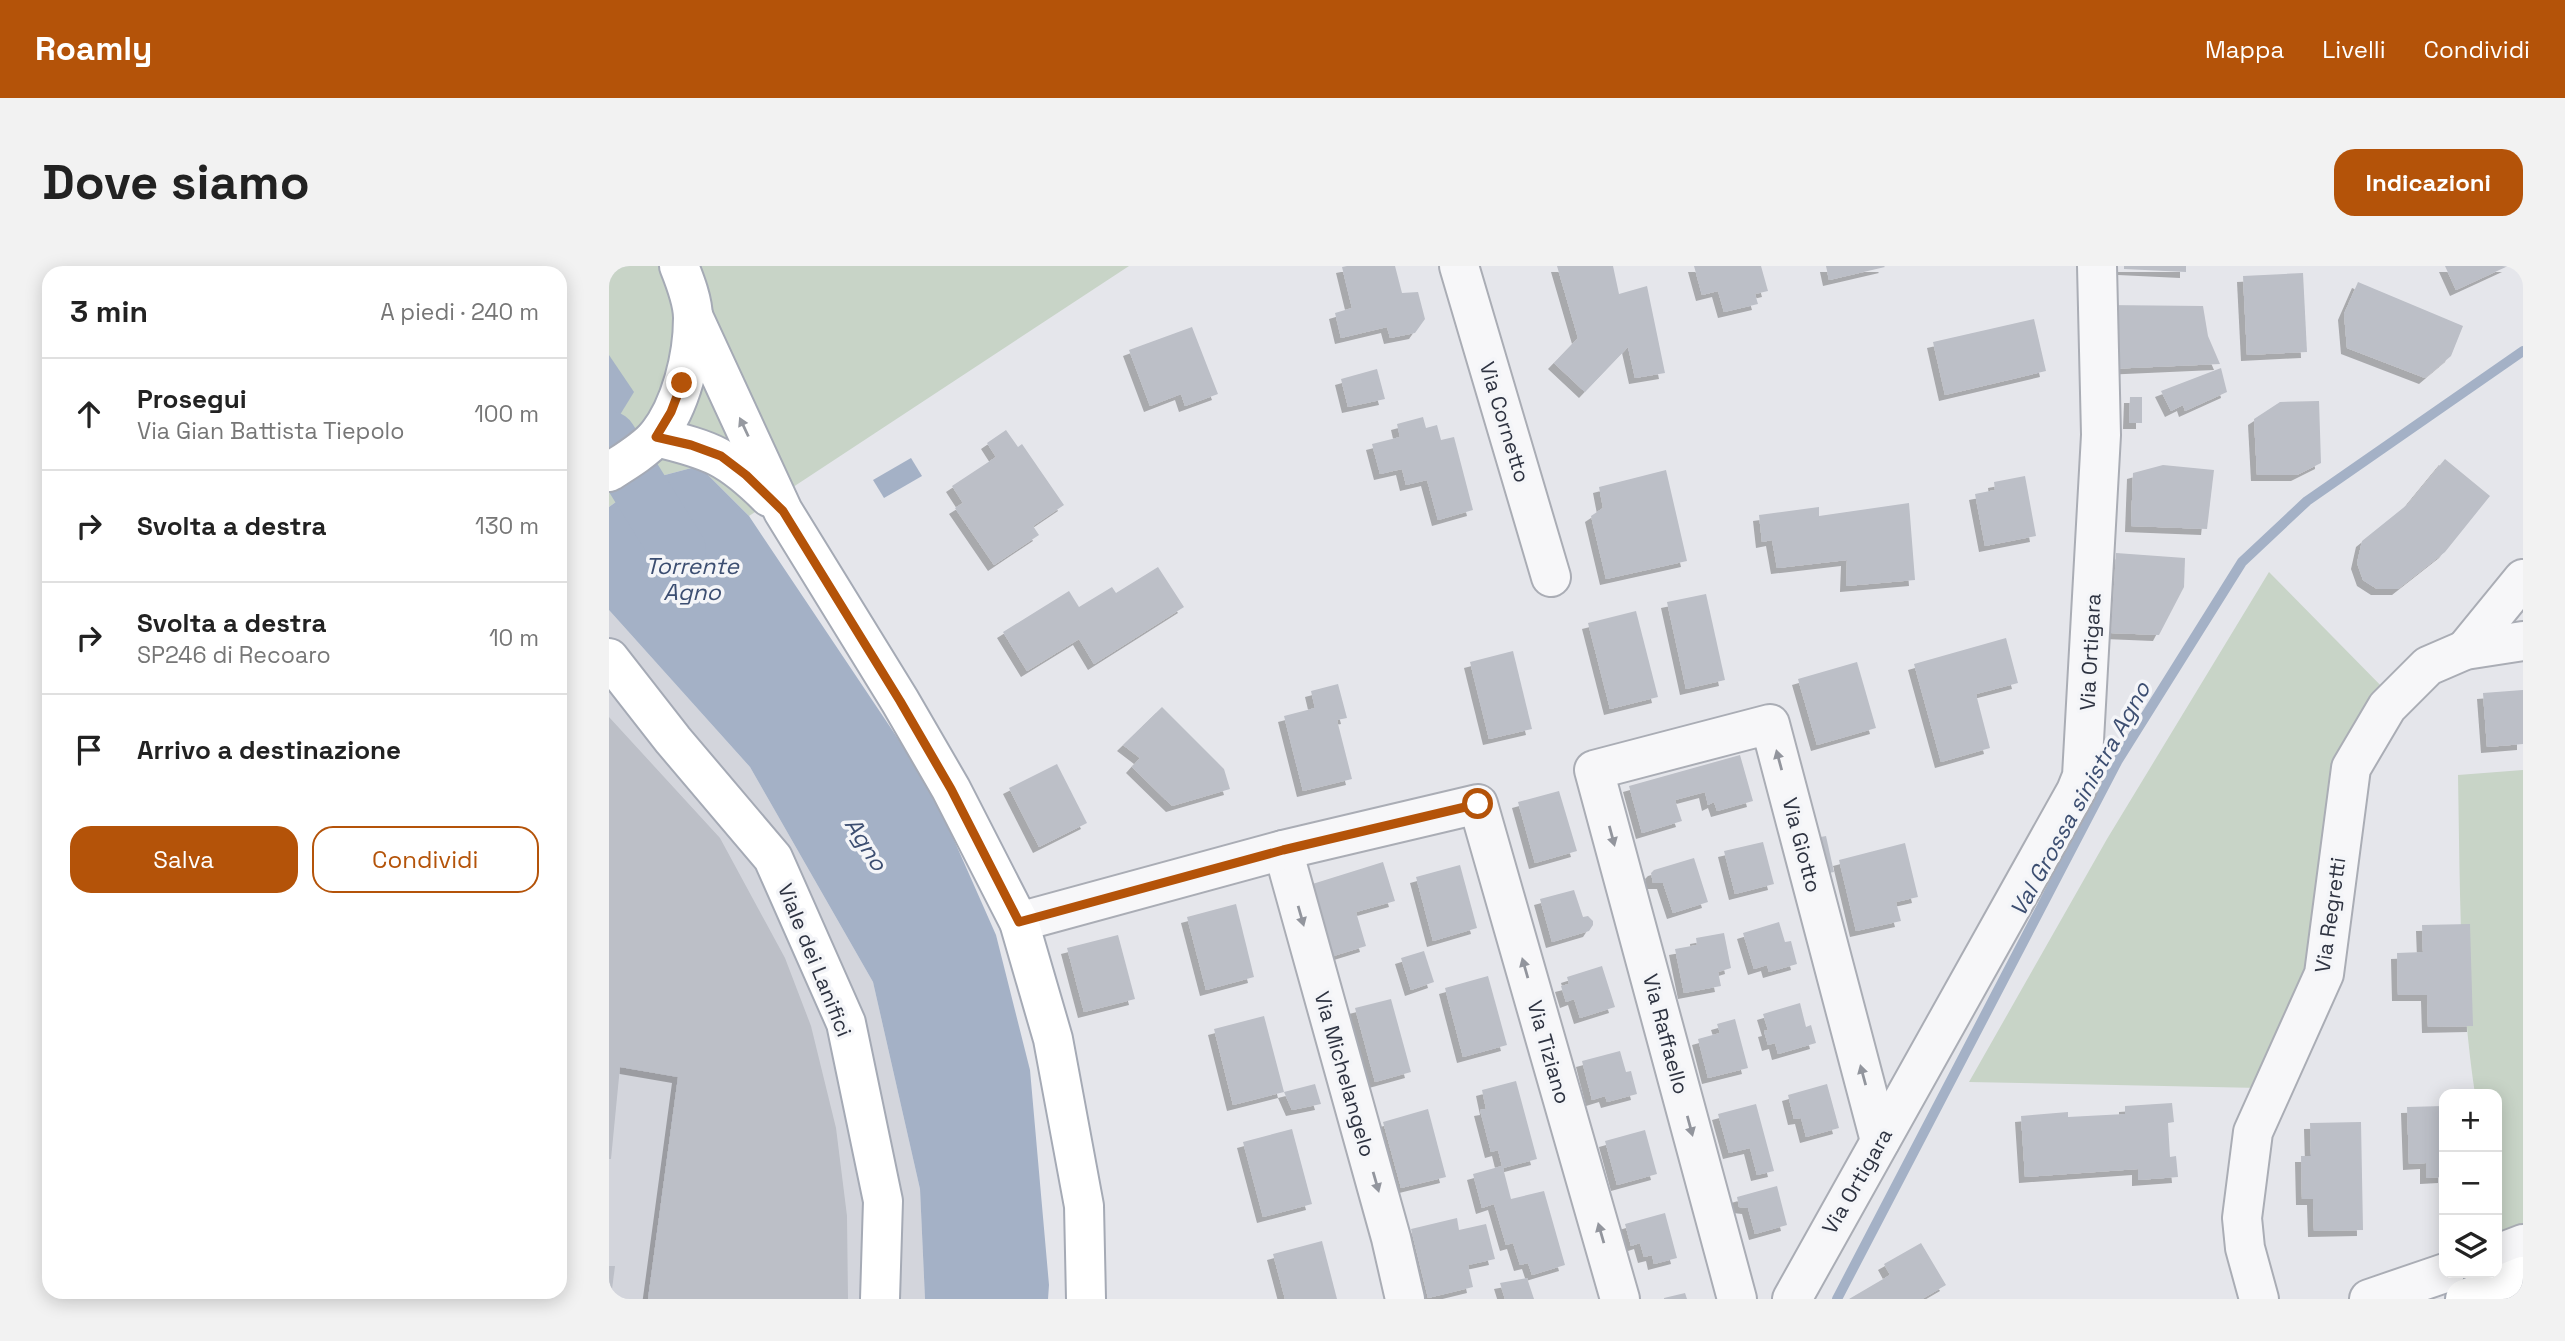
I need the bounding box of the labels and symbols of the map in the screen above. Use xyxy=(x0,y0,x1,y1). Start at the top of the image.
street label: Via Cornetto xyxy=(1474,358,1536,486)
route end xyxy=(666,367,697,398)
one-way arrow xyxy=(738,417,750,437)
water label: Torrente Agno xyxy=(645,551,740,607)
street label: Via Ortigara xyxy=(2073,593,2107,711)
water label: Val Grossa sinistra Agno xyxy=(2003,676,2157,922)
one-way arrow xyxy=(1773,749,1784,771)
route start xyxy=(1462,788,1493,819)
street label: Via Giotto xyxy=(1776,795,1828,895)
water label: Agno xyxy=(838,812,894,877)
one-way arrow xyxy=(1607,825,1618,847)
street label: Via Regretti xyxy=(2309,856,2351,974)
street label: Viale dei Lanifici xyxy=(772,879,858,1041)
one-way arrow xyxy=(1297,905,1307,926)
one-way arrow xyxy=(1519,956,1530,978)
street label: Via Raffaello xyxy=(1637,971,1695,1097)
street label: Via Michelangelo xyxy=(1308,988,1382,1160)
street label: Via Tiziano xyxy=(1521,997,1577,1107)
one-way arrow xyxy=(1857,1064,1867,1085)
one-way arrow xyxy=(1686,1116,1696,1137)
street label: Via Ortigara xyxy=(1816,1123,1898,1239)
one-way arrow xyxy=(1371,1172,1381,1193)
one-way arrow xyxy=(1596,1223,1606,1244)

